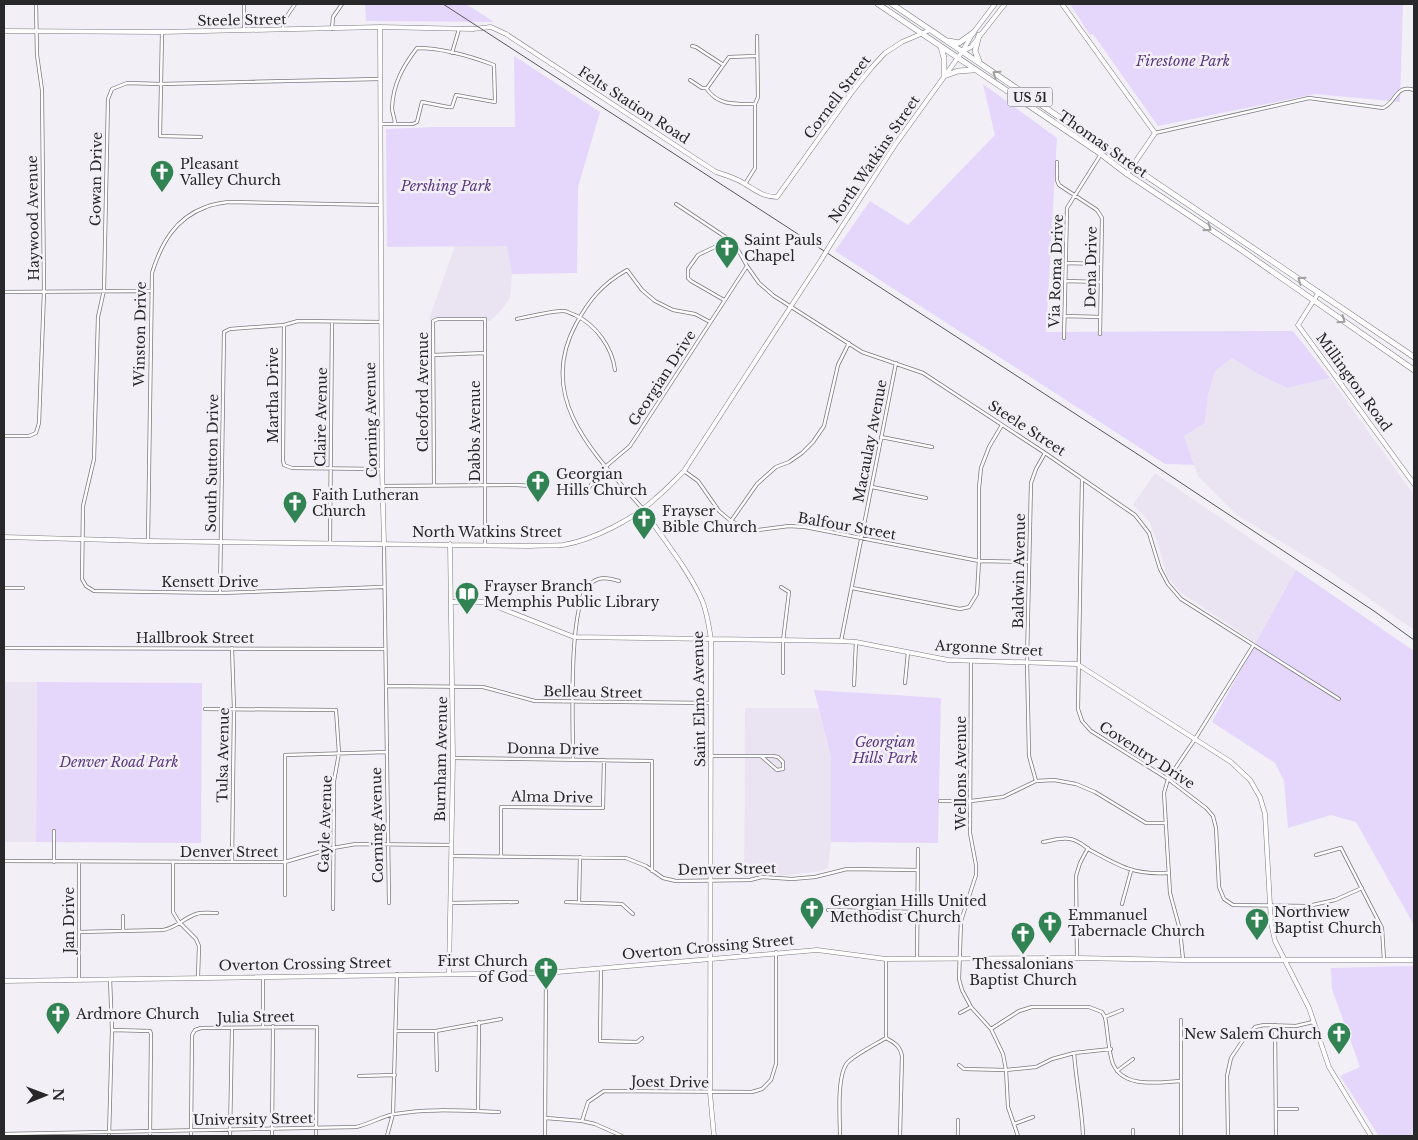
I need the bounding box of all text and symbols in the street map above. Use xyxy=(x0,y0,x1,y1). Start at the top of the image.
street label: Steele Street xyxy=(197,10,287,30)
street label: Cornell Street xyxy=(800,51,875,142)
park label: Firestone Park xyxy=(1135,52,1230,70)
street label: Felts Station Road xyxy=(575,62,694,148)
one-way arrow xyxy=(992,71,1002,80)
road number: US 51 xyxy=(1008,88,1052,106)
street label: North Watkins Street xyxy=(825,91,924,226)
street label: Thomas Street xyxy=(1055,106,1152,182)
street label: Gowan Drive xyxy=(86,132,106,226)
street label: Haywood Avenue xyxy=(23,155,43,281)
place label: Pleasant Valley Church xyxy=(179,155,281,189)
church icon: Pleasant Valley Church xyxy=(149,159,175,193)
park label: Pershing Park xyxy=(400,177,491,195)
street label: Via Roma Drive xyxy=(1045,214,1067,329)
one-way arrow xyxy=(1202,222,1211,231)
street label: Dena Drive xyxy=(1081,226,1101,308)
place label: Saint Pauls Chapel xyxy=(744,231,822,265)
church icon: Saint Pauls Chapel xyxy=(714,235,740,269)
one-way arrow xyxy=(1298,277,1307,286)
street label: Winston Drive xyxy=(130,281,150,388)
one-way arrow xyxy=(1336,314,1346,323)
street label: Georgian Drive xyxy=(624,327,700,429)
street label: Millington Road xyxy=(1312,329,1396,435)
street label: Cleoford Avenue xyxy=(414,332,432,452)
street label: Martha Drive xyxy=(264,347,282,443)
street label: Corning Avenue xyxy=(361,362,381,478)
street label: Claire Avenue xyxy=(311,367,331,467)
street label: Macaulay Avenue xyxy=(849,378,891,504)
street label: Dabbs Avenue xyxy=(466,380,484,482)
street label: South Sutton Drive xyxy=(202,394,222,532)
street label: Steele Street xyxy=(985,396,1070,460)
place label: Georgian Hills Church xyxy=(556,465,647,499)
church icon: Georgian Hills Church xyxy=(525,469,551,503)
place label: Faith Lutheran Church xyxy=(312,486,419,520)
church icon: Faith Lutheran Church xyxy=(282,490,308,524)
place label: Frayser Bible Church xyxy=(662,502,758,536)
church icon: Frayser Bible Church xyxy=(631,506,657,540)
street label: Balfour Street xyxy=(796,508,898,544)
street label: Baldwin Avenue xyxy=(1009,513,1029,629)
street label: North Watkins Street xyxy=(412,523,563,541)
street label: Kensett Drive xyxy=(161,573,259,591)
place label: Frayser Branch Memphis Public Library xyxy=(484,577,659,611)
library icon: Frayser Branch Memphis Public Library xyxy=(454,581,480,615)
street label: Hallbrook Street xyxy=(136,629,255,647)
street label: Saint Elmo Avenue xyxy=(689,631,709,767)
street label: Argonne Street xyxy=(933,636,1044,660)
street label: Belleau Street xyxy=(543,682,643,702)
street label: Burnham Avenue xyxy=(431,696,451,822)
street label: Tulsa Avenue xyxy=(213,707,233,803)
street label: Wellons Avenue xyxy=(952,716,970,831)
street label: Coventry Drive xyxy=(1096,717,1198,793)
park label: Georgian Hills Park xyxy=(851,733,918,767)
street label: Donna Drive xyxy=(507,739,599,759)
park label: Denver Road Park xyxy=(58,753,179,771)
street label: Corning Avenue xyxy=(367,767,387,883)
street label: Gayle Avenue xyxy=(314,775,336,873)
street label: Alma Drive xyxy=(510,787,593,807)
street label: Denver Street xyxy=(180,843,279,861)
street label: Denver Street xyxy=(678,859,777,879)
street label: Jan Drive xyxy=(60,887,78,955)
place label: Georgian Hills United Methodist Church xyxy=(830,892,987,926)
church icon: Georgian Hills United Methodist Church xyxy=(799,896,825,930)
place label: Northview Baptist Church xyxy=(1274,903,1382,937)
place label: Emmanuel Tabernacle Church xyxy=(1068,906,1205,940)
church icon: Northview Baptist Church xyxy=(1244,907,1270,941)
church icon: Emmanuel Tabernacle Church xyxy=(1037,910,1063,944)
church icon: Thessalonians Baptist Church xyxy=(1010,921,1036,955)
street label: Overton Crossing Street xyxy=(621,930,795,963)
place label: First Church of God xyxy=(438,952,529,986)
street label: Overton Crossing Street xyxy=(219,953,392,975)
place label: Thessalonians Baptist Church xyxy=(969,955,1077,989)
church icon: First Church of God xyxy=(533,956,559,990)
church icon: Ardmore Church xyxy=(45,1001,71,1035)
place label: Ardmore Church xyxy=(75,1005,200,1023)
street label: Julia Street xyxy=(215,1007,296,1027)
church icon: New Salem Church xyxy=(1326,1021,1352,1055)
place label: New Salem Church xyxy=(1184,1025,1322,1043)
north arrow xyxy=(20,1070,70,1120)
street label: Joest Drive xyxy=(629,1072,709,1092)
text: N xyxy=(49,1088,67,1102)
street label: University Street xyxy=(193,1109,314,1129)

